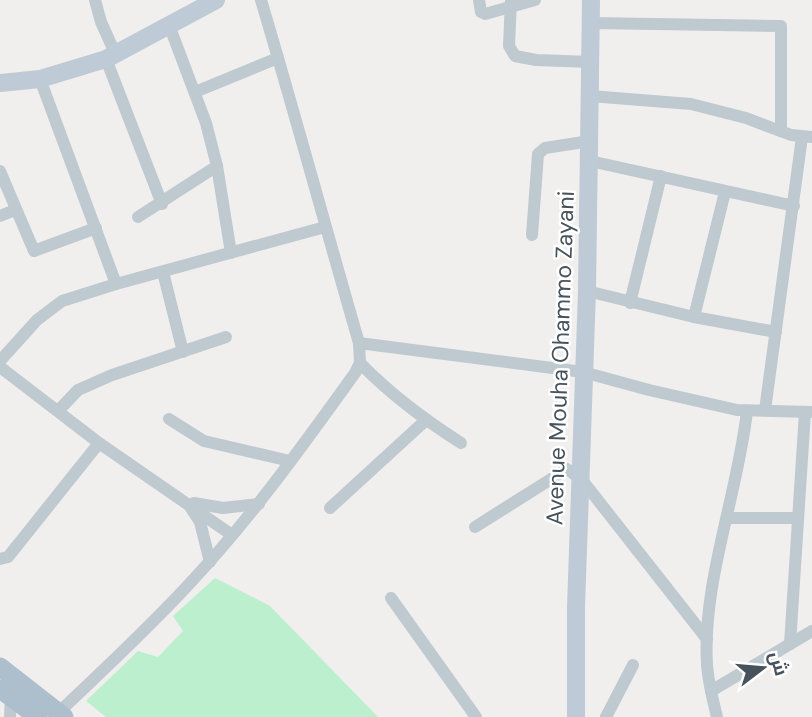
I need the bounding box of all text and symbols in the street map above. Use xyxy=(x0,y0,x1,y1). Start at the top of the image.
street label: Avenue Mouha Ohammo Zayani xyxy=(539,190,581,526)
north arrow xyxy=(728,633,798,703)
text: ش xyxy=(763,648,794,679)

